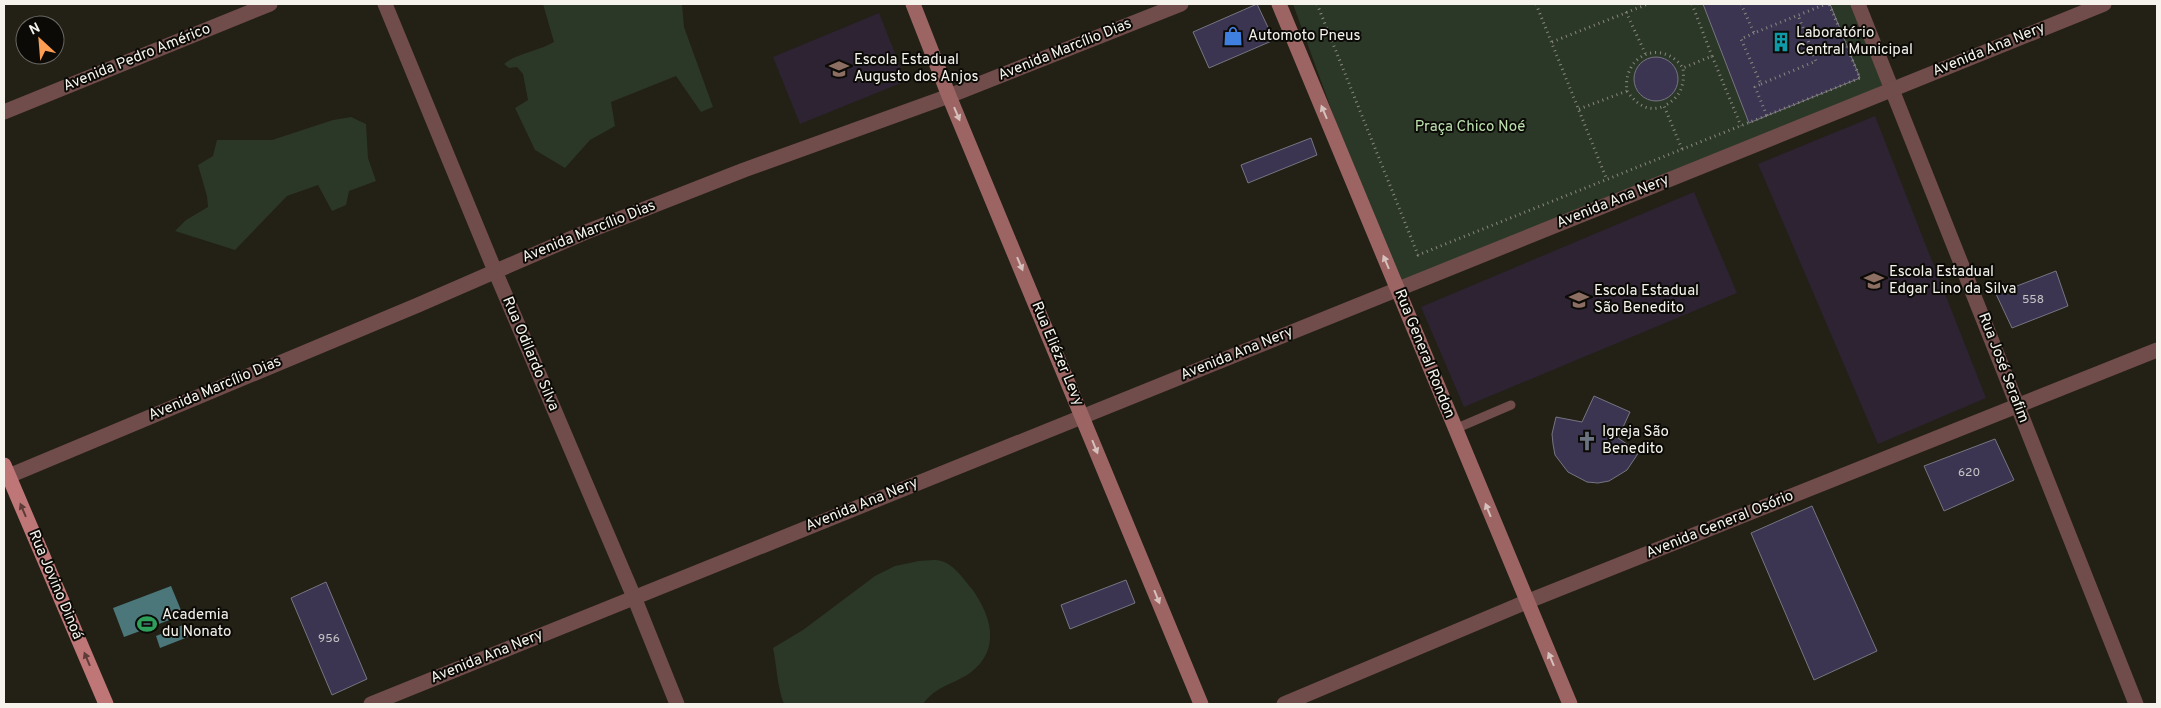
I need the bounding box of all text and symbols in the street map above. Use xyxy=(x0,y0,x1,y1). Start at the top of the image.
north arrow xyxy=(15,15,65,65)
street label: Avenida Marcílio Dias xyxy=(995,15,1135,85)
street label: Avenida Ana Nery xyxy=(1930,19,2048,81)
text: N xyxy=(27,20,43,40)
street label: Avenida Pedro Américo xyxy=(61,20,213,96)
place label: Laboratório Central Municipal xyxy=(1796,24,1913,60)
shop icon: Automoto Pneus xyxy=(1222,25,1244,47)
place label: Automoto Pneus xyxy=(1248,27,1361,46)
building icon: Laboratório Central Municipal xyxy=(1770,31,1792,53)
place label: Escola Estadual Augusto dos Anjos xyxy=(854,51,978,87)
school or university icon: Escola Estadual Augusto dos Anjos xyxy=(828,58,850,80)
one-way arrow xyxy=(1319,105,1327,119)
one-way arrow xyxy=(953,107,961,122)
park label: Praça Chico Noé xyxy=(1415,118,1525,137)
street label: Avenida Ana Nery xyxy=(1554,171,1672,233)
street label: Avenida Marcílio Dias xyxy=(519,197,659,267)
one-way arrow xyxy=(1382,254,1390,269)
one-way arrow xyxy=(1016,257,1024,271)
place label: Escola Estadual Edgar Lino da Silva xyxy=(1889,263,2016,299)
school or university icon: Escola Estadual Edgar Lino da Silva xyxy=(1863,270,1885,292)
place label: Escola Estadual São Benedito xyxy=(1594,282,1699,318)
street label: Rua General Rondon xyxy=(1389,287,1459,421)
school or university icon: Escola Estadual São Benedito xyxy=(1568,289,1590,311)
house number: 558 xyxy=(2022,292,2044,308)
street label: Rua Odilardo Silva xyxy=(497,294,563,414)
street label: Rua Eliézer Levy xyxy=(1026,299,1088,409)
street label: Rua José Serafim xyxy=(1973,310,2033,426)
street label: Avenida Ana Nery xyxy=(1178,323,1296,385)
street label: Avenida Marcílio Dias xyxy=(146,352,284,426)
place label: Igreja São Benedito xyxy=(1602,423,1669,459)
church icon: Igreja São Benedito xyxy=(1576,430,1598,452)
one-way arrow xyxy=(1092,439,1100,454)
house number: 620 xyxy=(1958,465,1980,481)
street label: Avenida Ana Nery xyxy=(803,474,921,536)
street label: Avenida General Osório xyxy=(1643,487,1797,563)
one-way arrow xyxy=(1484,502,1492,517)
one-way arrow xyxy=(18,503,26,517)
street label: Rua Jovino Dinoá xyxy=(23,527,87,643)
one-way arrow xyxy=(1153,590,1161,605)
place label: Academia du Nonato xyxy=(162,606,231,642)
sports icon: Academia du Nonato xyxy=(136,613,158,635)
street label: Avenida Ana Nery xyxy=(428,626,546,688)
house number: 956 xyxy=(318,631,340,647)
one-way arrow xyxy=(1547,651,1555,666)
one-way arrow xyxy=(82,652,90,666)

